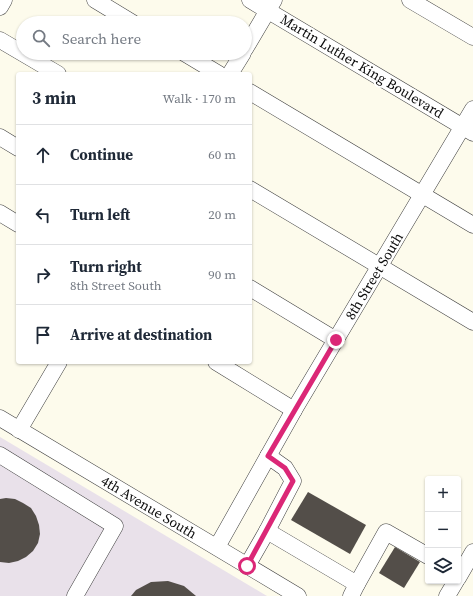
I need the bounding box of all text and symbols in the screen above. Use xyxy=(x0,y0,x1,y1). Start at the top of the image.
street label: Martin Luther King Boulevard xyxy=(277,9,447,123)
search box xyxy=(16,16,252,60)
icon: search xyxy=(30,27,52,49)
text: Search here xyxy=(62,28,141,49)
text: 3 min xyxy=(32,86,76,110)
text: Walk · 170 m xyxy=(163,90,236,107)
icon: ahead xyxy=(32,144,54,166)
text: Continue xyxy=(70,144,133,165)
text: 60 m xyxy=(208,146,236,163)
icon: left xyxy=(32,204,54,226)
text: Turn left xyxy=(70,204,130,225)
text: 20 m xyxy=(208,206,236,223)
street label: 8th Street South xyxy=(340,229,408,323)
text: Turn right xyxy=(70,256,142,277)
icon: right xyxy=(32,264,54,286)
text: 90 m xyxy=(208,266,236,283)
text: 8th Street South xyxy=(70,277,161,294)
icon: arrive xyxy=(32,324,54,346)
text: Arrive at destination xyxy=(70,324,212,345)
route end xyxy=(327,331,345,349)
street label: 4th Avenue South xyxy=(97,471,201,543)
map controls xyxy=(425,476,461,584)
button: + xyxy=(425,476,461,512)
button: − xyxy=(425,512,461,548)
button: layers xyxy=(425,548,461,584)
route start xyxy=(238,557,256,575)

